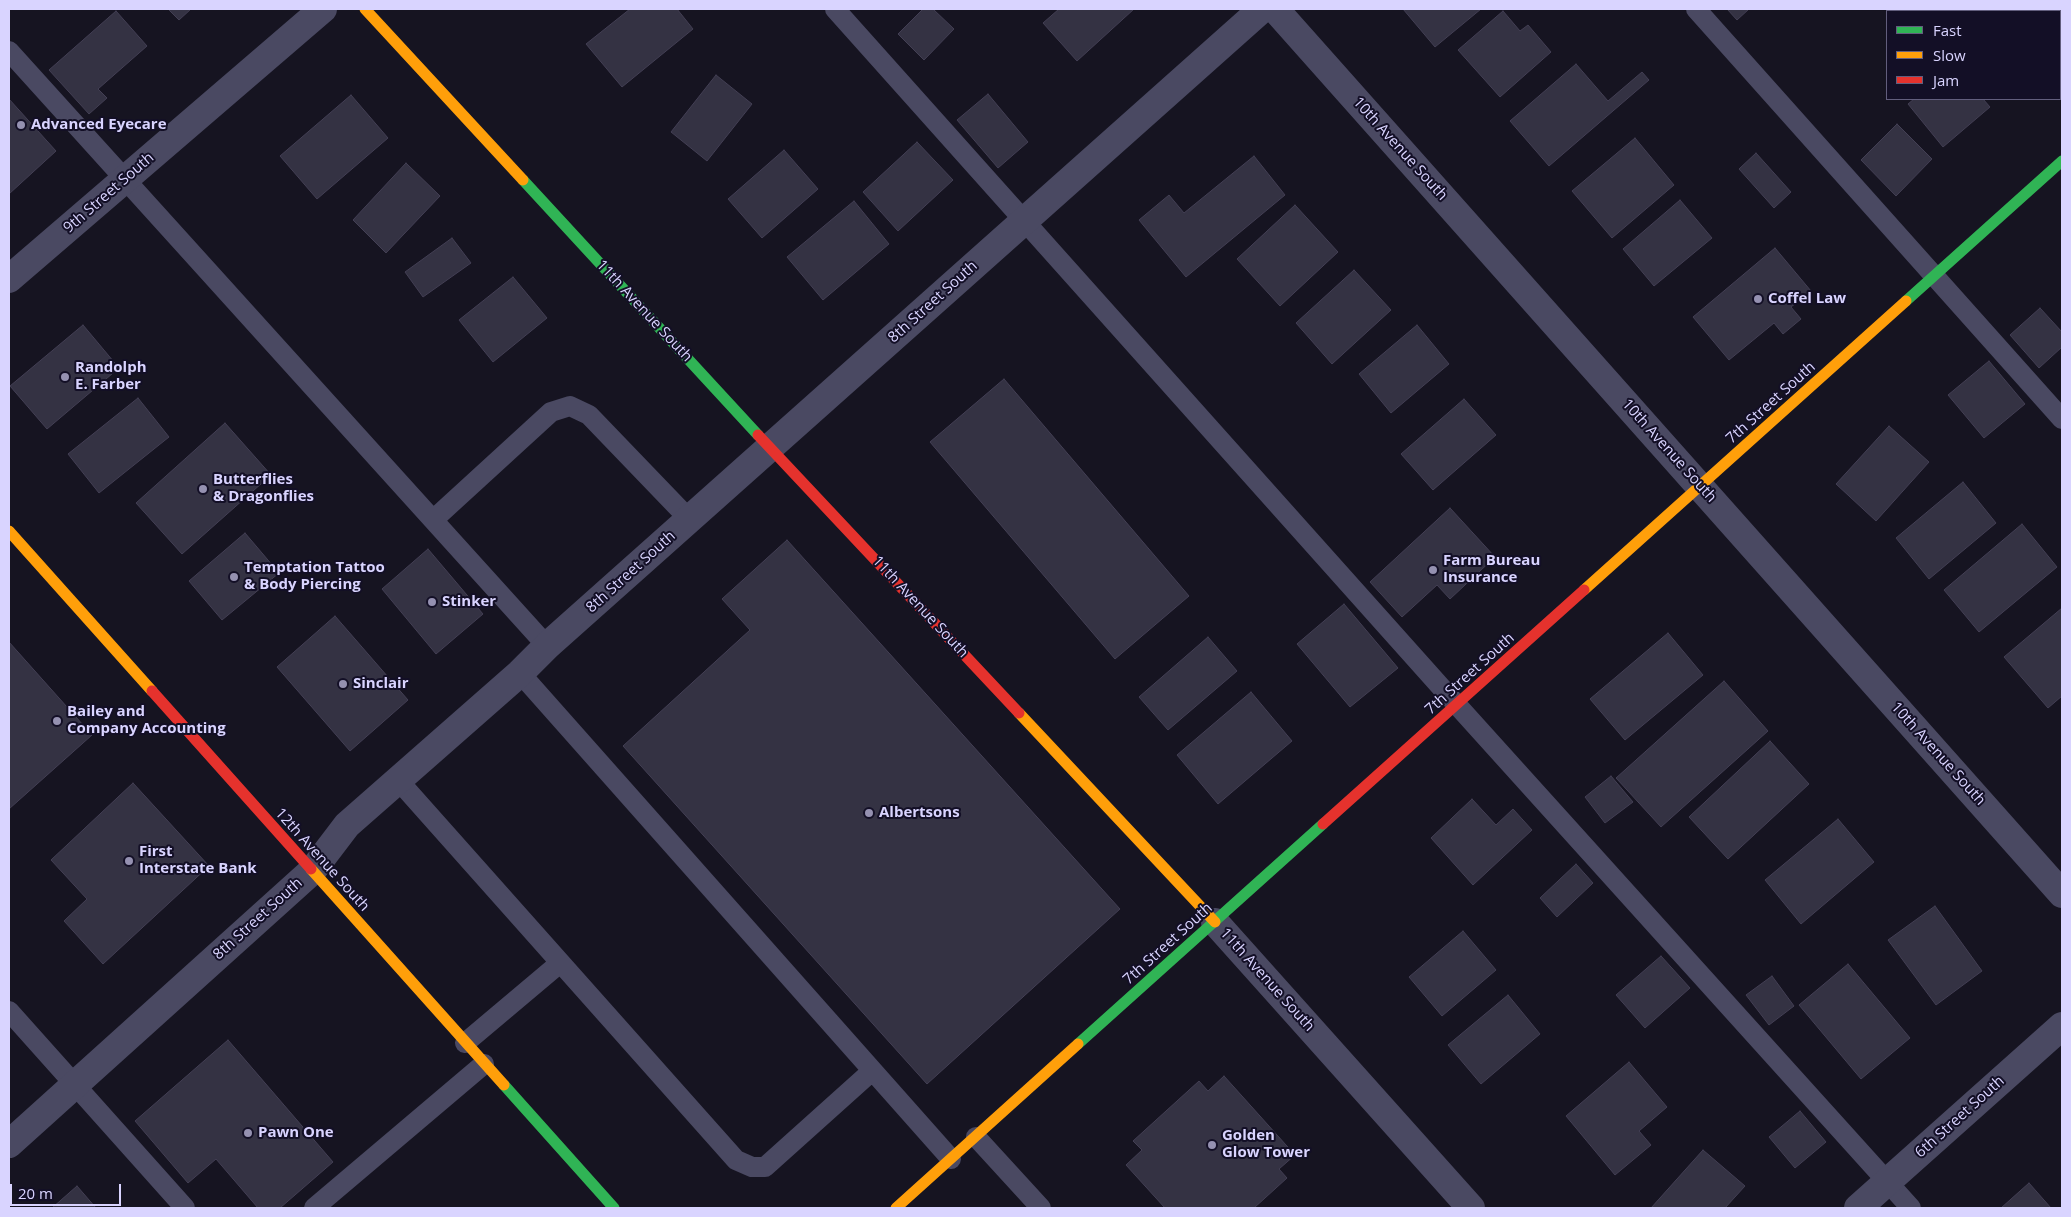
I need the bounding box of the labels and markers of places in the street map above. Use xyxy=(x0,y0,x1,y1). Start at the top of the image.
place label: Advanced Eyecare xyxy=(31,116,166,134)
marker: Advanced Eyecare xyxy=(15,119,27,131)
place label: Coffel Law xyxy=(1768,290,1846,308)
marker: Coffel Law xyxy=(1752,293,1764,305)
place label: Randolph E. Farber xyxy=(75,359,147,394)
marker: Randolph E. Farber xyxy=(59,371,71,383)
place label: Butterflies & Dragonflies xyxy=(213,471,314,506)
marker: Butterflies & Dragonflies xyxy=(197,483,209,495)
place label: Farm Bureau Insurance xyxy=(1443,552,1540,587)
place label: Temptation Tattoo & Body Piercing xyxy=(244,559,385,594)
marker: Farm Bureau Insurance xyxy=(1427,564,1439,576)
marker: Temptation Tattoo & Body Piercing xyxy=(228,571,240,583)
place label: Stinker xyxy=(442,593,496,611)
marker: Stinker xyxy=(426,596,438,608)
place label: Sinclair xyxy=(353,675,408,693)
marker: Sinclair xyxy=(337,678,349,690)
place label: Bailey and Company Accounting xyxy=(67,703,226,738)
marker: Bailey and Company Accounting xyxy=(51,715,63,727)
place label: Albertsons xyxy=(879,804,960,822)
marker: Albertsons xyxy=(863,807,875,819)
place label: First Interstate Bank xyxy=(139,843,257,878)
marker: First Interstate Bank xyxy=(123,855,135,867)
place label: Pawn One xyxy=(258,1124,334,1142)
marker: Pawn One xyxy=(242,1127,254,1139)
place label: Golden Glow Tower xyxy=(1222,1127,1310,1162)
marker: Golden Glow Tower xyxy=(1206,1139,1218,1151)

